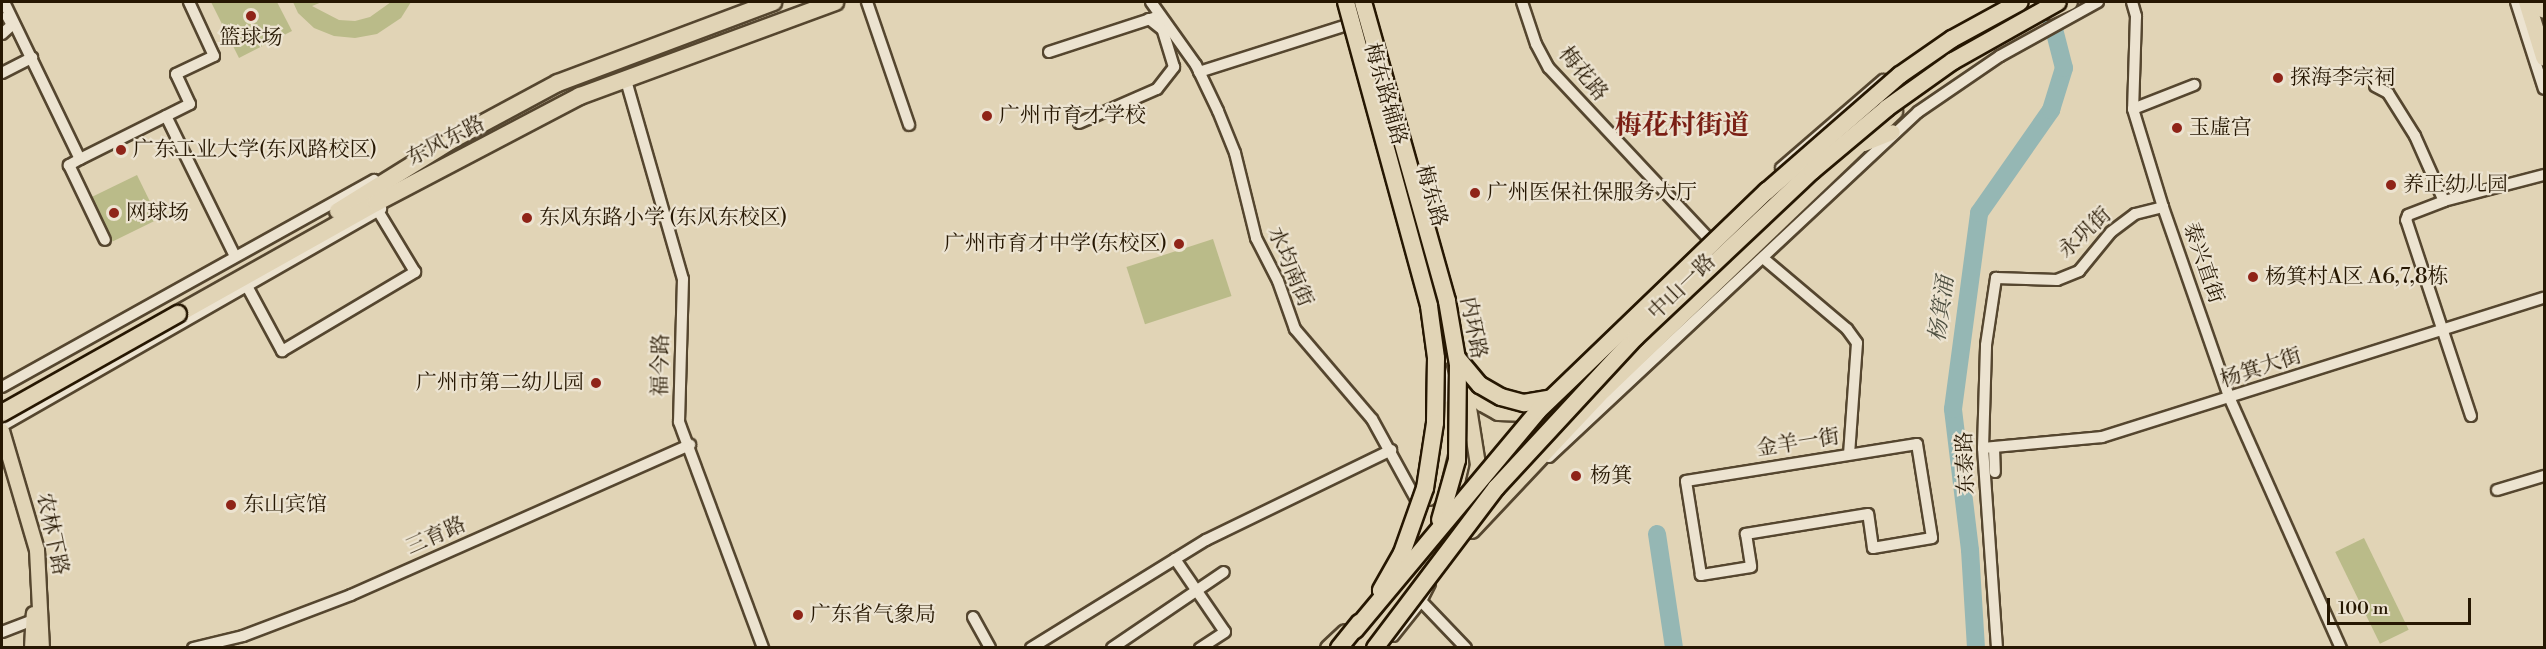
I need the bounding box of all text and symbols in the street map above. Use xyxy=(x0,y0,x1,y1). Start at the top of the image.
marker: 篮球场 xyxy=(244,9,258,23)
place label: 篮球场 xyxy=(220,25,282,51)
street label: 梅东路辅路 xyxy=(1358,40,1412,148)
street label: 梅花路 xyxy=(1553,42,1613,106)
place label: 探海李宗祠 xyxy=(2290,65,2395,91)
marker: 探海李宗祠 xyxy=(2271,71,2285,85)
place label: 广州市育才学校 xyxy=(999,103,1146,129)
marker: 广州市育才学校 xyxy=(980,109,994,123)
street label: 东风东路 xyxy=(403,111,489,171)
district label: 梅花村街道 xyxy=(1615,111,1749,143)
place label: 玉虛宫 xyxy=(2189,115,2252,141)
marker: 玉虛宫 xyxy=(2170,121,2184,135)
place label: 广东工业大学(东风路校区) xyxy=(133,137,377,163)
marker: 广东工业大学(东风路校区) xyxy=(114,143,128,157)
street label: 梅东路 xyxy=(1410,162,1452,230)
place label: 养正幼儿园 xyxy=(2403,172,2508,198)
marker: 养正幼儿园 xyxy=(2384,178,2398,192)
place label: 广州医保社保服务大厅 xyxy=(1487,180,1697,206)
marker: 广州医保社保服务大厅 xyxy=(1468,186,1482,200)
place label: 网球场 xyxy=(126,200,189,226)
street label: 永巩街 xyxy=(2053,202,2117,264)
place label: 东风东路小学 (东风东校区) xyxy=(539,205,787,231)
marker: 网球场 xyxy=(107,206,121,220)
marker: 东风东路小学 (东风东校区) xyxy=(520,211,534,225)
street label: 泰兴直街 xyxy=(2177,219,2229,307)
street label: 水均南街 xyxy=(1262,223,1318,311)
place label: 广州市育才中学(东校区) xyxy=(944,231,1167,257)
marker: 广州市育才中学(东校区) xyxy=(1172,237,1186,251)
street label: 中山一路 xyxy=(1643,249,1721,325)
place label: 杨箕村A区 A6,7,8栋 xyxy=(2265,264,2449,290)
marker: 杨箕村A区 A6,7,8栋 xyxy=(2246,270,2260,284)
water label: 杨箕涌 xyxy=(1924,274,1960,344)
street label: 内环路 xyxy=(1455,295,1491,361)
street label: 福今路 xyxy=(648,333,674,397)
street label: 杨箕大街 xyxy=(2217,343,2305,393)
place label: 广州市第二幼儿园 xyxy=(416,370,584,396)
marker: 广州市第二幼儿园 xyxy=(589,376,603,390)
street label: 金羊一街 xyxy=(1755,424,1841,462)
street label: 东泰路 xyxy=(1952,431,1980,495)
place label: 杨箕 xyxy=(1590,463,1632,489)
marker: 杨箕 xyxy=(1567,467,1585,485)
street label: 农林下路 xyxy=(31,490,73,578)
place label: 东山宾馆 xyxy=(243,492,327,518)
marker: 东山宾馆 xyxy=(224,498,238,512)
street label: 三育路 xyxy=(402,512,470,560)
scale bar xyxy=(2330,586,2474,624)
text: 100 m xyxy=(2338,597,2389,620)
place label: 广东省气象局 xyxy=(810,602,936,628)
marker: 广东省气象局 xyxy=(791,608,805,622)

